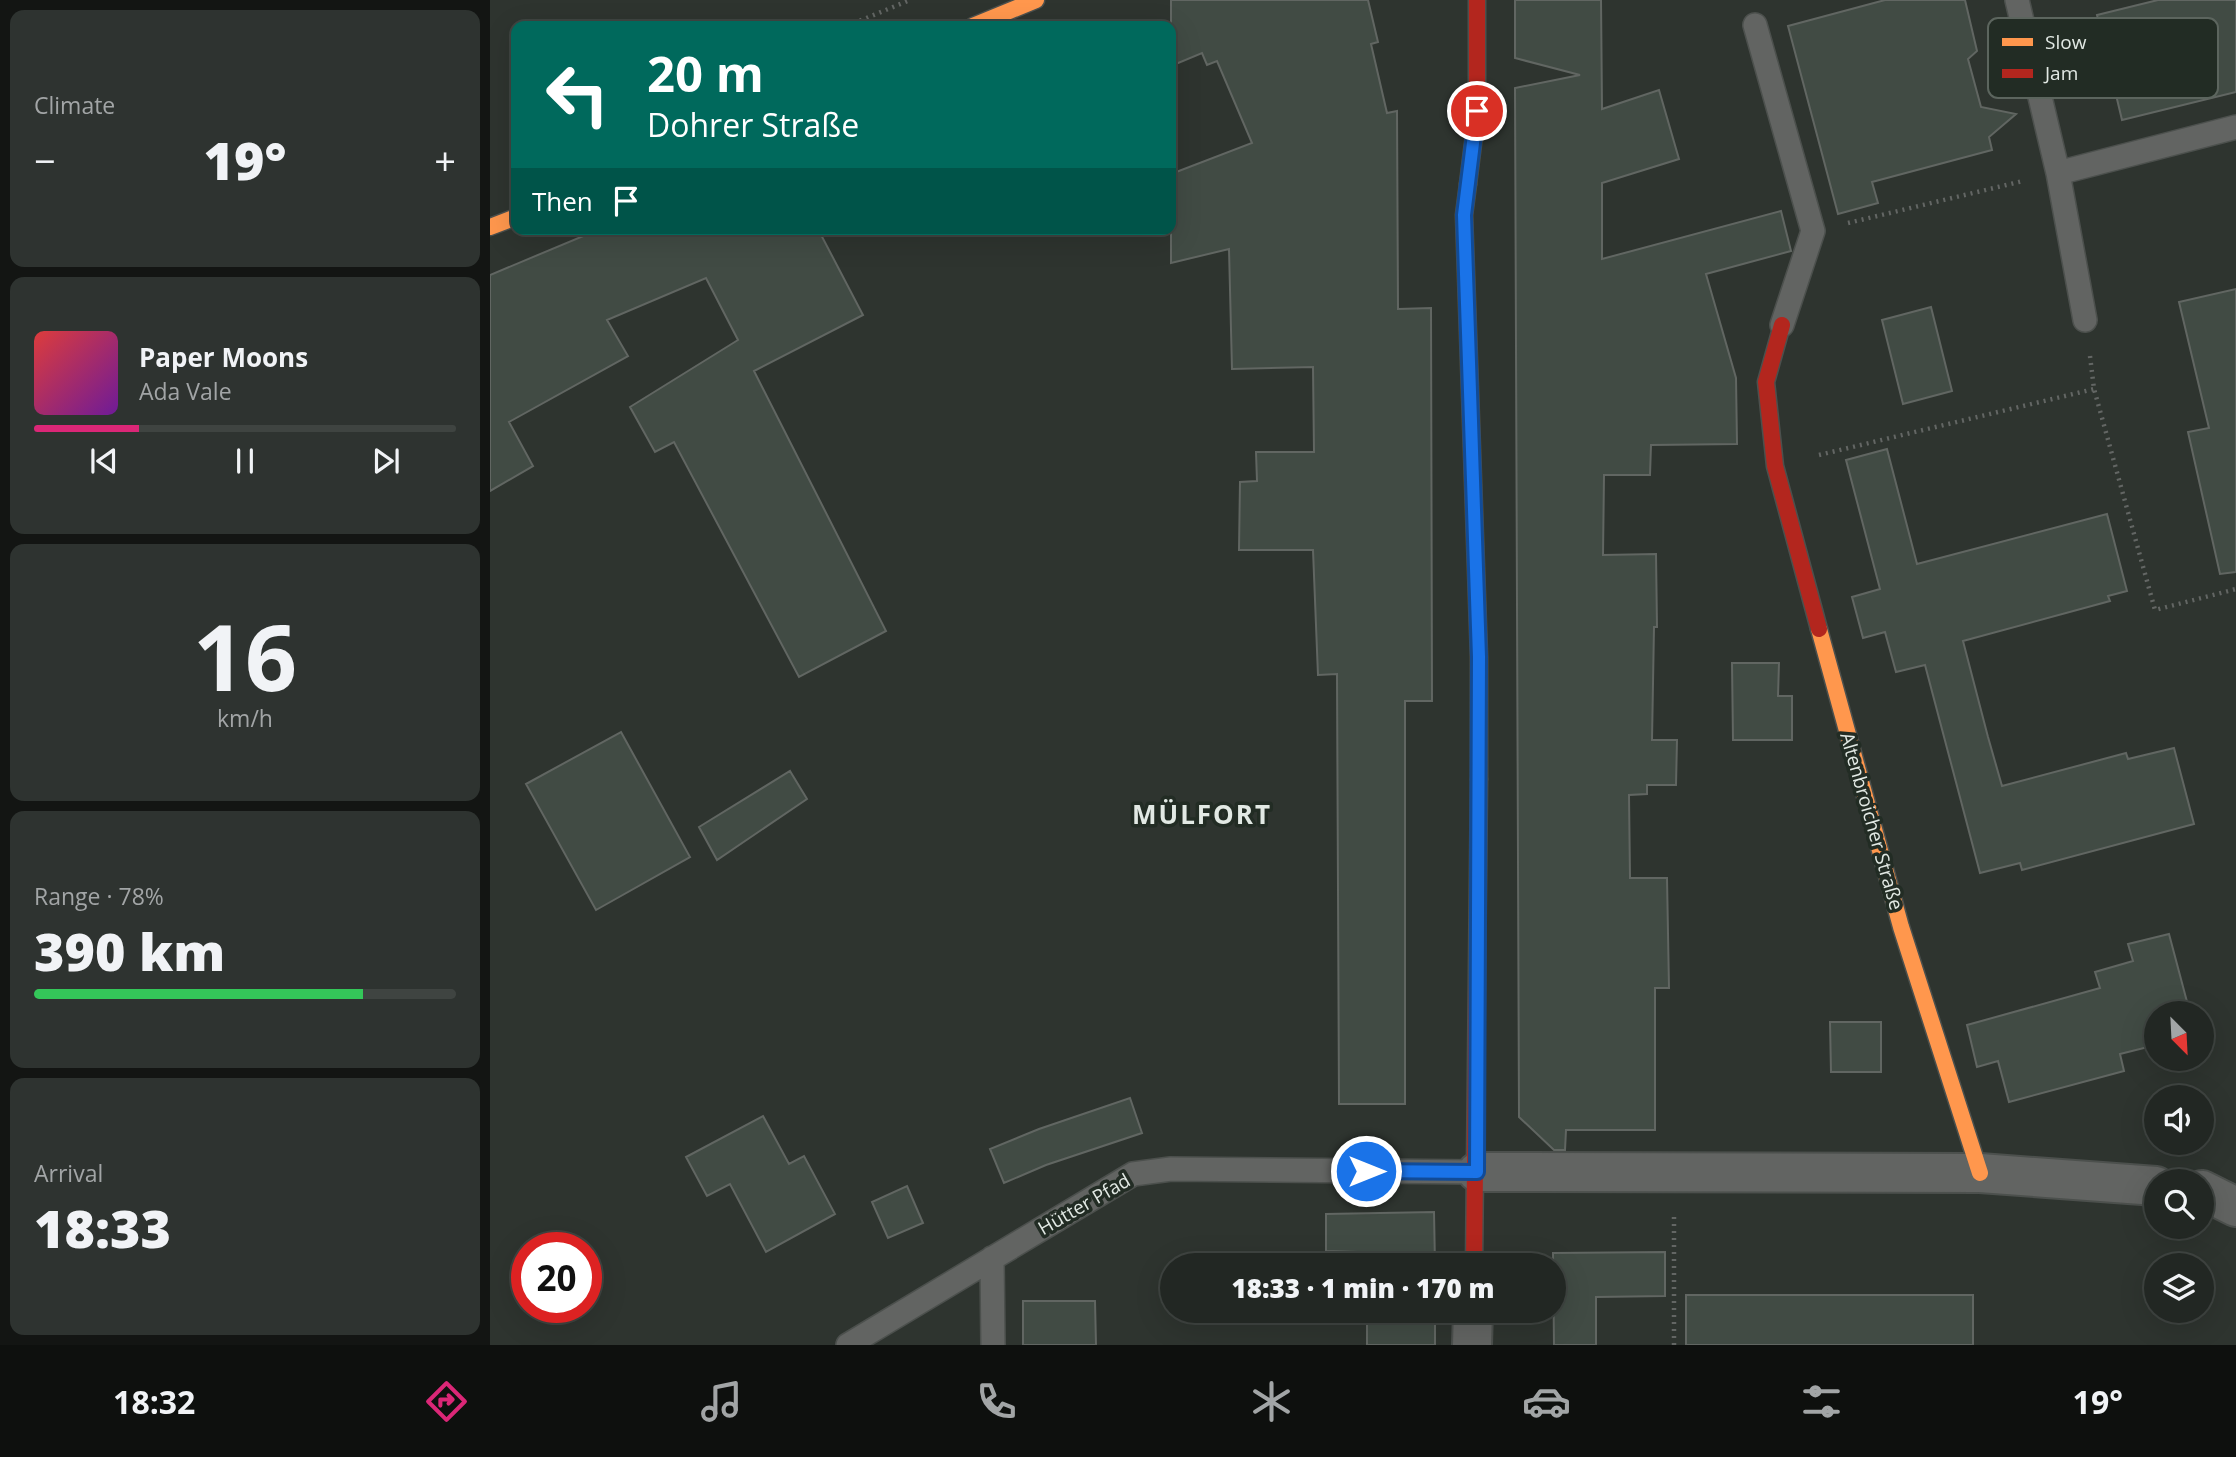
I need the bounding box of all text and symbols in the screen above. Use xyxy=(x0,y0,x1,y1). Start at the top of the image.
legend xyxy=(1988,18,2218,98)
text: Slow xyxy=(2045,29,2087,55)
text: 20 m xyxy=(647,40,764,106)
icon: left xyxy=(532,49,623,140)
text: Jam xyxy=(2043,60,2078,86)
pin xyxy=(1447,81,1507,141)
text: Climate xyxy=(34,89,115,121)
icon: arrive xyxy=(1458,92,1496,130)
text: Dohrer Straße xyxy=(647,103,859,146)
text: 19° xyxy=(204,124,286,195)
text: − xyxy=(34,134,56,186)
text: + xyxy=(434,134,456,186)
icon: arrive xyxy=(607,182,645,220)
text: Then xyxy=(532,183,593,219)
text: Paper Moons xyxy=(139,339,308,375)
text: Ada Vale xyxy=(139,375,232,407)
icon: previous xyxy=(85,442,123,480)
icon: pause xyxy=(226,442,264,480)
icon: next xyxy=(367,442,405,480)
text: 16 xyxy=(193,594,297,718)
text: km/h xyxy=(217,702,273,734)
street label: Altenbroicher Straße xyxy=(1834,729,1910,913)
district label: MÜLFORT xyxy=(1132,796,1272,832)
text: Range · 78% xyxy=(34,880,164,912)
text: 390 km xyxy=(34,915,225,986)
north arrow xyxy=(2144,1001,2214,1071)
map controls xyxy=(2144,1001,2214,1323)
button: sound xyxy=(2144,1085,2214,1155)
position arrow xyxy=(1329,1134,1403,1208)
text: Arrival xyxy=(34,1157,103,1189)
street label: Hütter Pfad xyxy=(1033,1167,1135,1241)
button: search xyxy=(2144,1169,2214,1239)
text: 18:33 xyxy=(34,1192,171,1263)
speed limit sign: 20 xyxy=(511,1232,602,1323)
button: layers xyxy=(2144,1253,2214,1323)
text: 18:33 · 1 min · 170 m xyxy=(1232,1270,1494,1306)
icon: directions xyxy=(422,1377,471,1426)
icon: music xyxy=(697,1377,746,1426)
icon: phone xyxy=(972,1377,1021,1426)
icon: climate xyxy=(1247,1377,1296,1426)
icon: car xyxy=(1522,1377,1571,1426)
icon: filters xyxy=(1797,1377,1846,1426)
text: 18:32 xyxy=(113,1380,195,1423)
text: 19° xyxy=(2073,1380,2123,1423)

